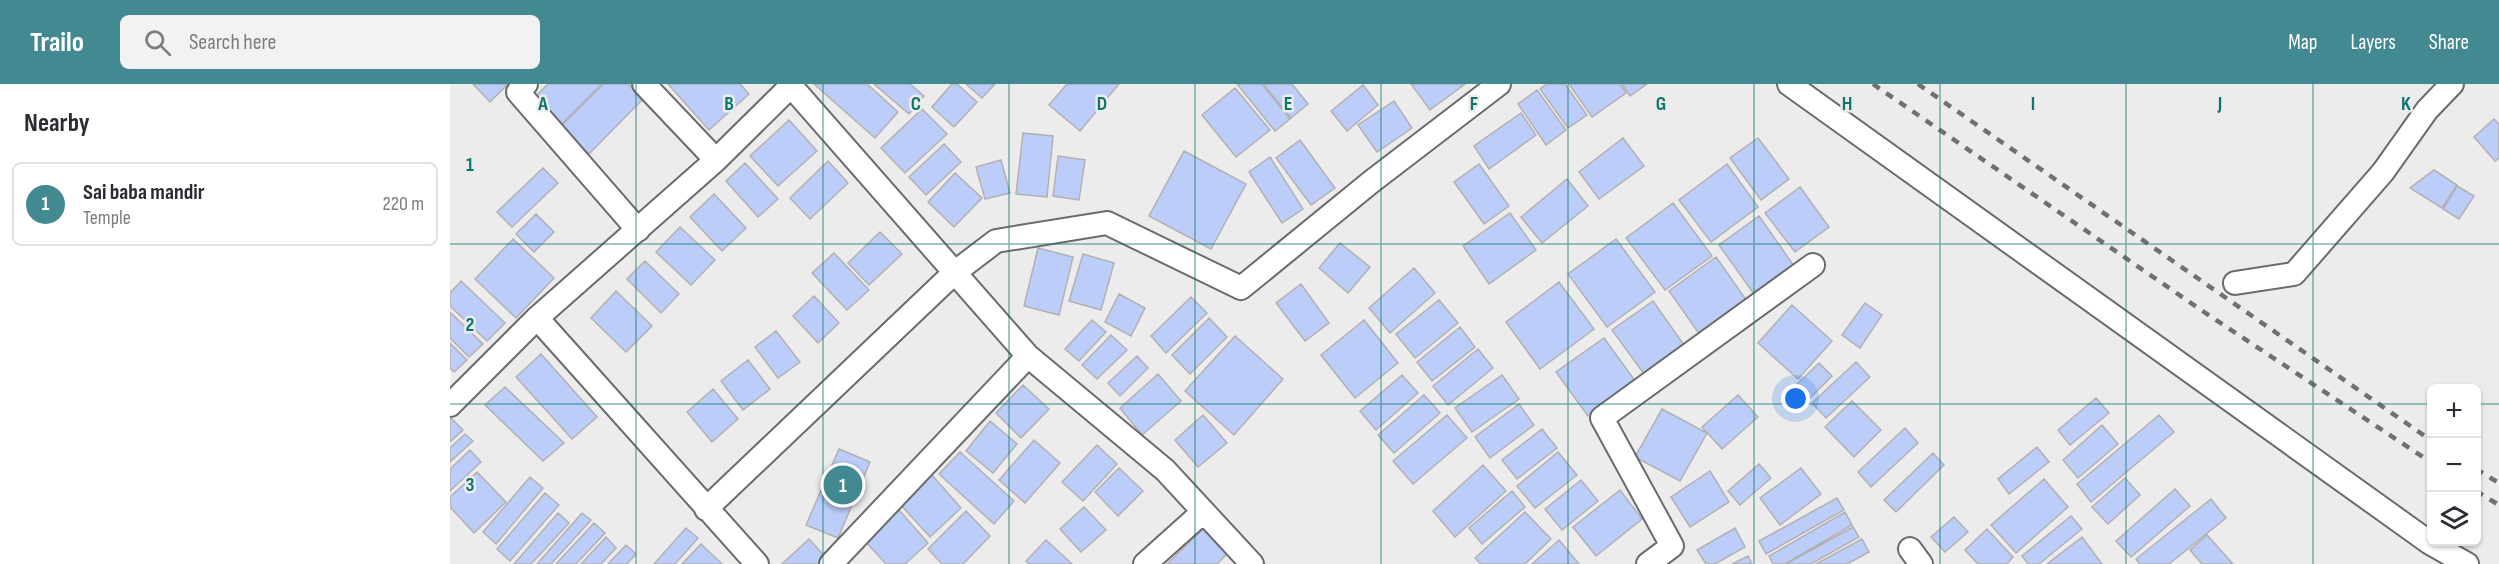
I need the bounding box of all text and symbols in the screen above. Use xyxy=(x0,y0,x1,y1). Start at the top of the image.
search box xyxy=(120,15,540,69)
text: Trailo xyxy=(30,26,84,59)
icon: search xyxy=(141,26,174,59)
text: Search here xyxy=(189,29,276,56)
text: Map xyxy=(2288,30,2317,55)
text: Layers xyxy=(2350,30,2396,55)
text: Share xyxy=(2429,30,2469,55)
text: A xyxy=(537,92,548,116)
text: B xyxy=(724,92,734,116)
text: C xyxy=(911,92,921,116)
text: D xyxy=(1097,92,1107,116)
text: E xyxy=(1284,92,1292,116)
text: F xyxy=(1470,92,1478,116)
text: G xyxy=(1656,92,1666,116)
text: H xyxy=(1842,92,1852,116)
text: I xyxy=(2031,92,2035,116)
text: J xyxy=(2217,92,2222,116)
text: K xyxy=(2401,92,2411,116)
text: Nearby xyxy=(24,108,90,139)
text: 1 xyxy=(466,153,474,177)
text: Sai baba mandir xyxy=(83,179,205,206)
text: 1 xyxy=(42,192,49,216)
text: 220 m xyxy=(383,192,424,216)
text: Temple xyxy=(83,206,131,230)
text: 2 xyxy=(466,313,474,337)
your location xyxy=(1781,384,1810,413)
map controls xyxy=(2427,384,2481,546)
button: + xyxy=(2427,384,2481,438)
button: − xyxy=(2427,438,2481,492)
pin: 1 xyxy=(824,462,862,508)
text: 3 xyxy=(466,473,475,497)
button: layers xyxy=(2427,492,2481,546)

